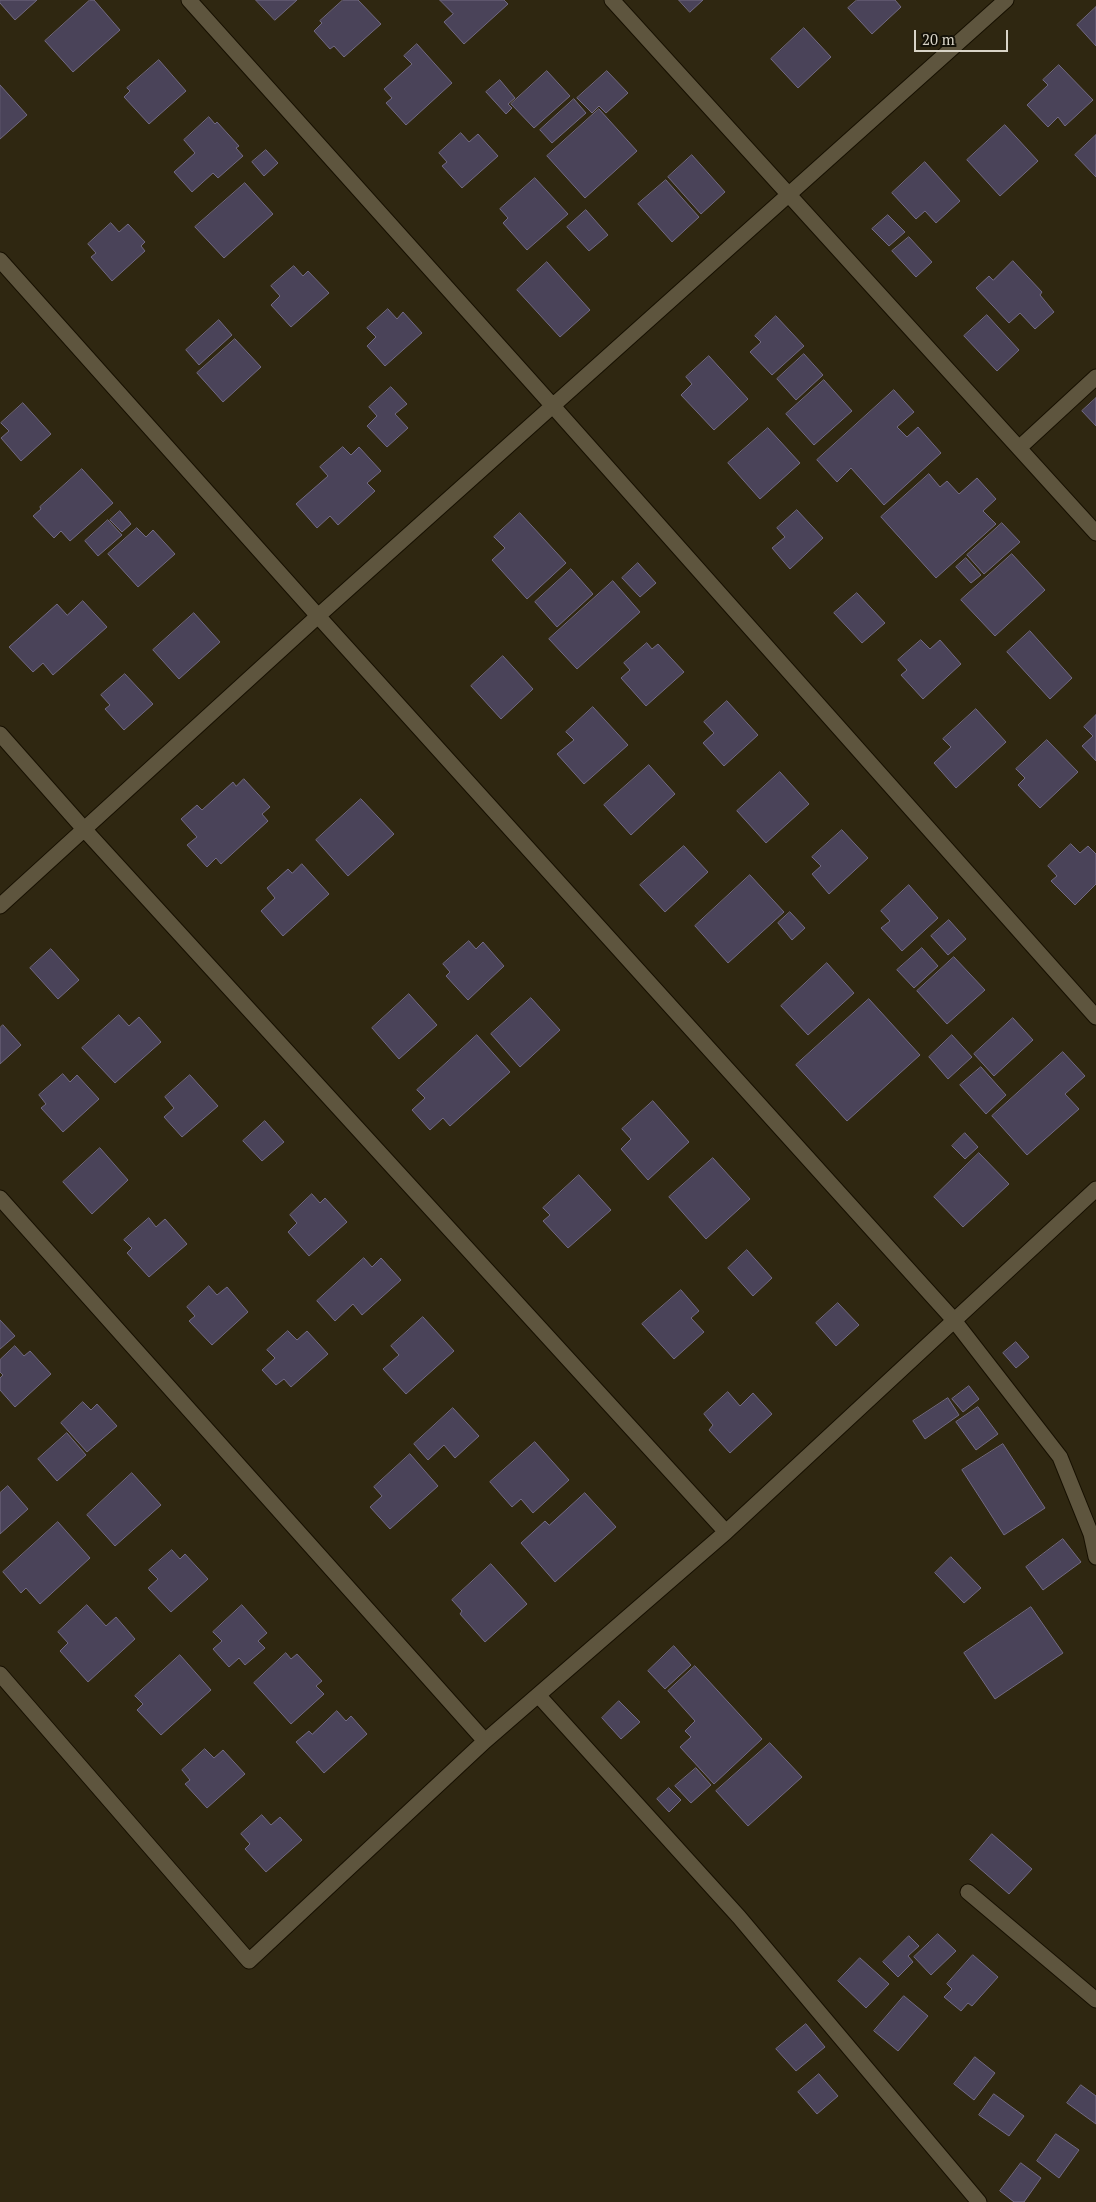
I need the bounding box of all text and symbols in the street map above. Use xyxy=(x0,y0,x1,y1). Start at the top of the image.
scale bar xyxy=(916,20,1010,52)
text: 20 m xyxy=(922,29,955,49)

